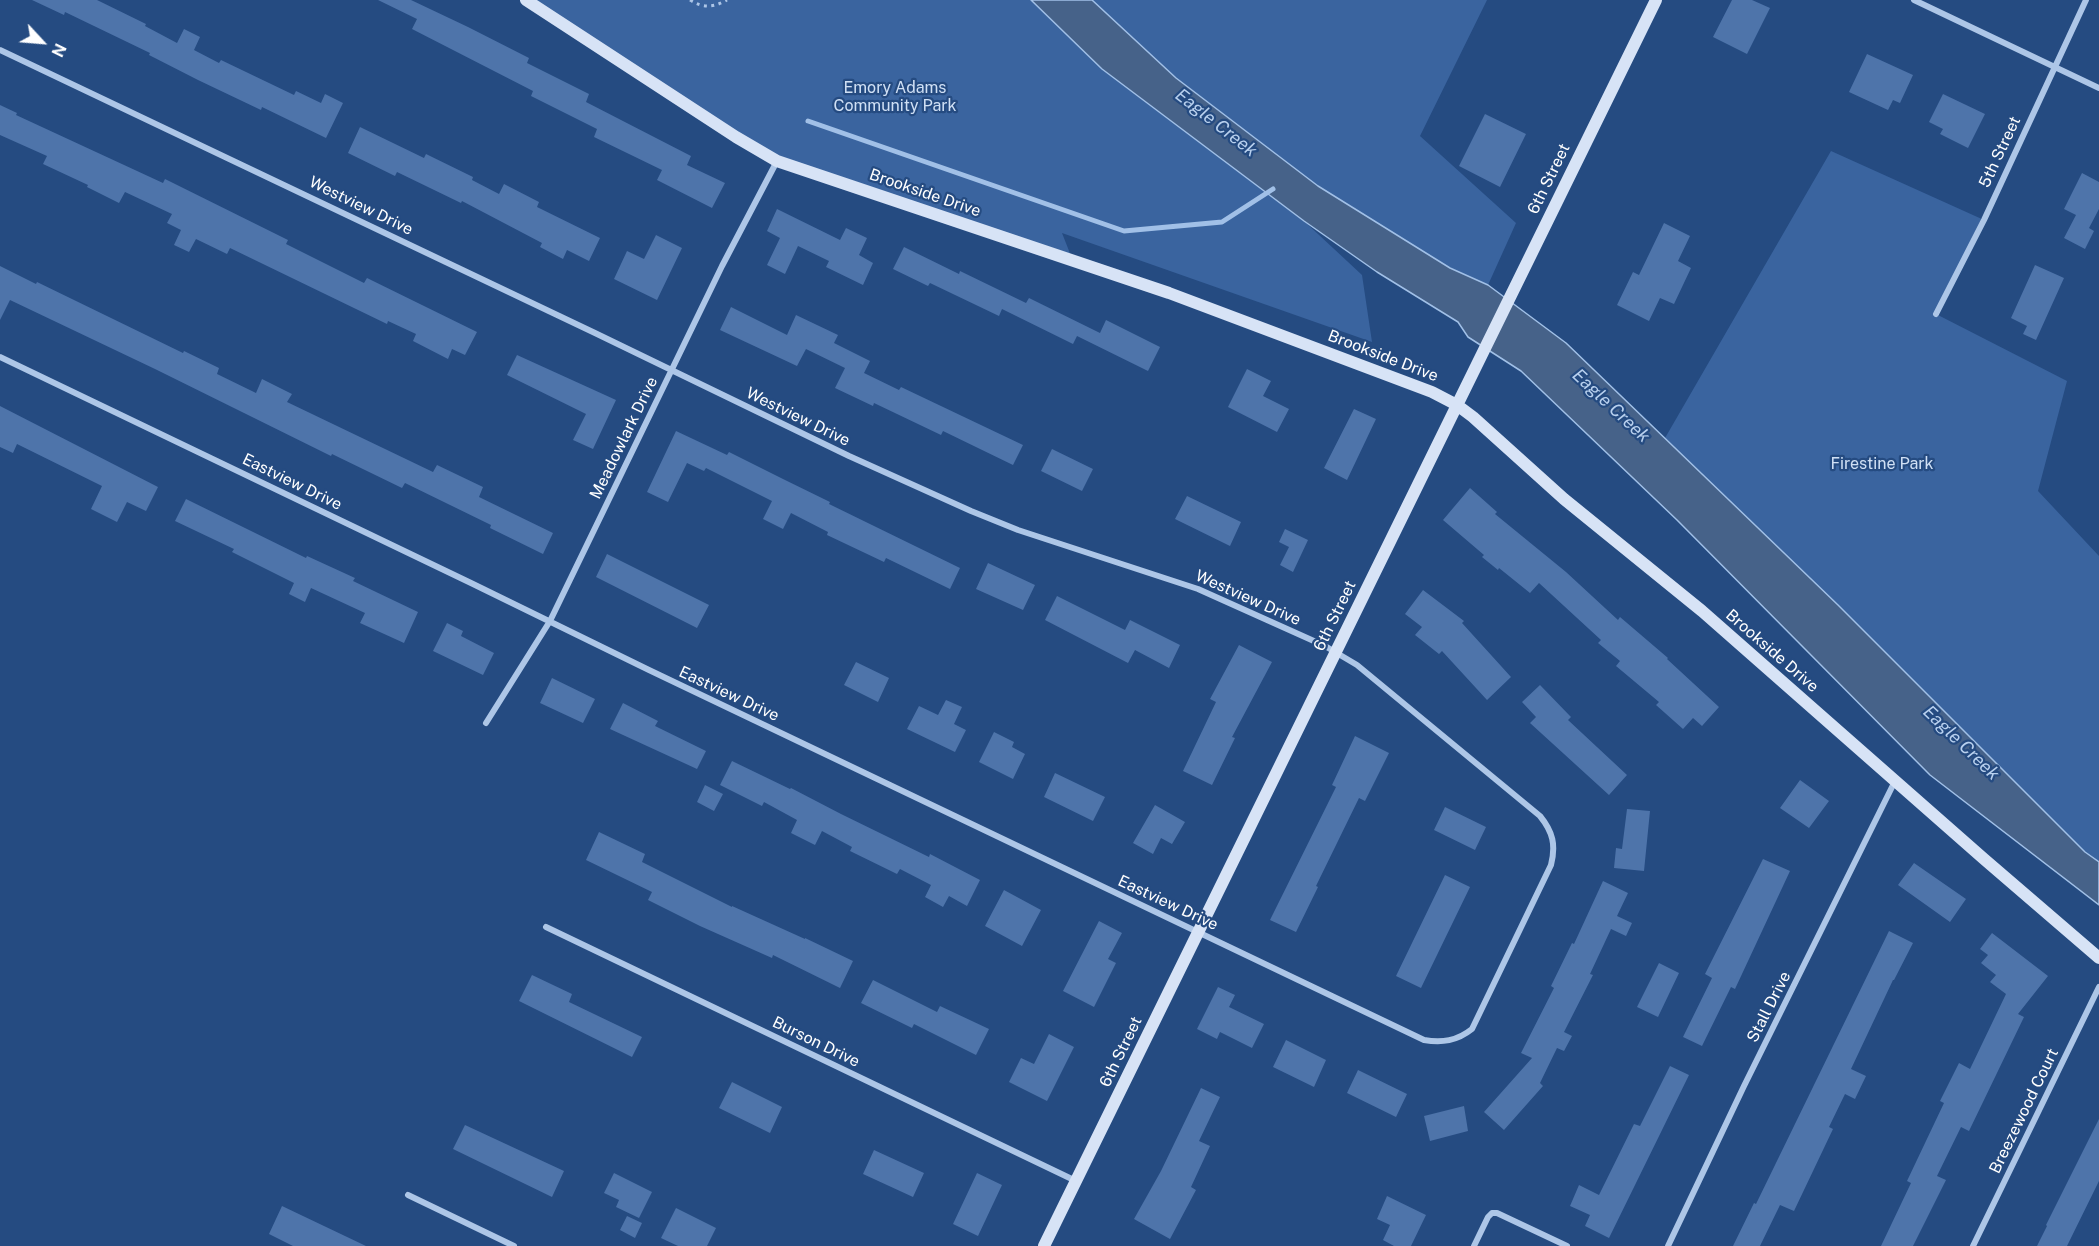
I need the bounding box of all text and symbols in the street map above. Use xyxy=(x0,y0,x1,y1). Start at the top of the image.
north arrow xyxy=(12,12,72,72)
text: N xyxy=(47,40,70,60)
park label: Emory Adams Community Park xyxy=(833,78,957,116)
water label: Eagle Creek xyxy=(1171,84,1261,162)
street label: 5th Street xyxy=(1975,113,2025,191)
street label: 6th Street xyxy=(1524,141,1574,217)
street label: Brookside Drive xyxy=(867,165,983,221)
street label: Westview Drive xyxy=(306,173,416,239)
street label: Brookside Drive xyxy=(1325,326,1441,386)
water label: Eagle Creek xyxy=(1568,365,1654,447)
street label: Meadowlark Drive xyxy=(586,374,662,502)
street label: Westview Drive xyxy=(743,384,853,450)
street label: Eastview Drive xyxy=(239,450,345,514)
park label: Firestine Park xyxy=(1830,454,1934,474)
street label: Westview Drive xyxy=(1192,566,1304,630)
street label: 6th Street xyxy=(1310,578,1360,654)
street label: Brookside Drive xyxy=(1722,606,1822,696)
street label: Eastview Drive xyxy=(676,662,782,726)
water label: Eagle Creek xyxy=(1918,701,2004,785)
street label: Eastview Drive xyxy=(1115,871,1221,935)
street label: Stall Drive xyxy=(1743,968,1795,1046)
street label: Burson Drive xyxy=(769,1013,863,1071)
street label: 6th Street xyxy=(1096,1014,1146,1090)
street label: Breezewood Court xyxy=(1985,1045,2063,1177)

